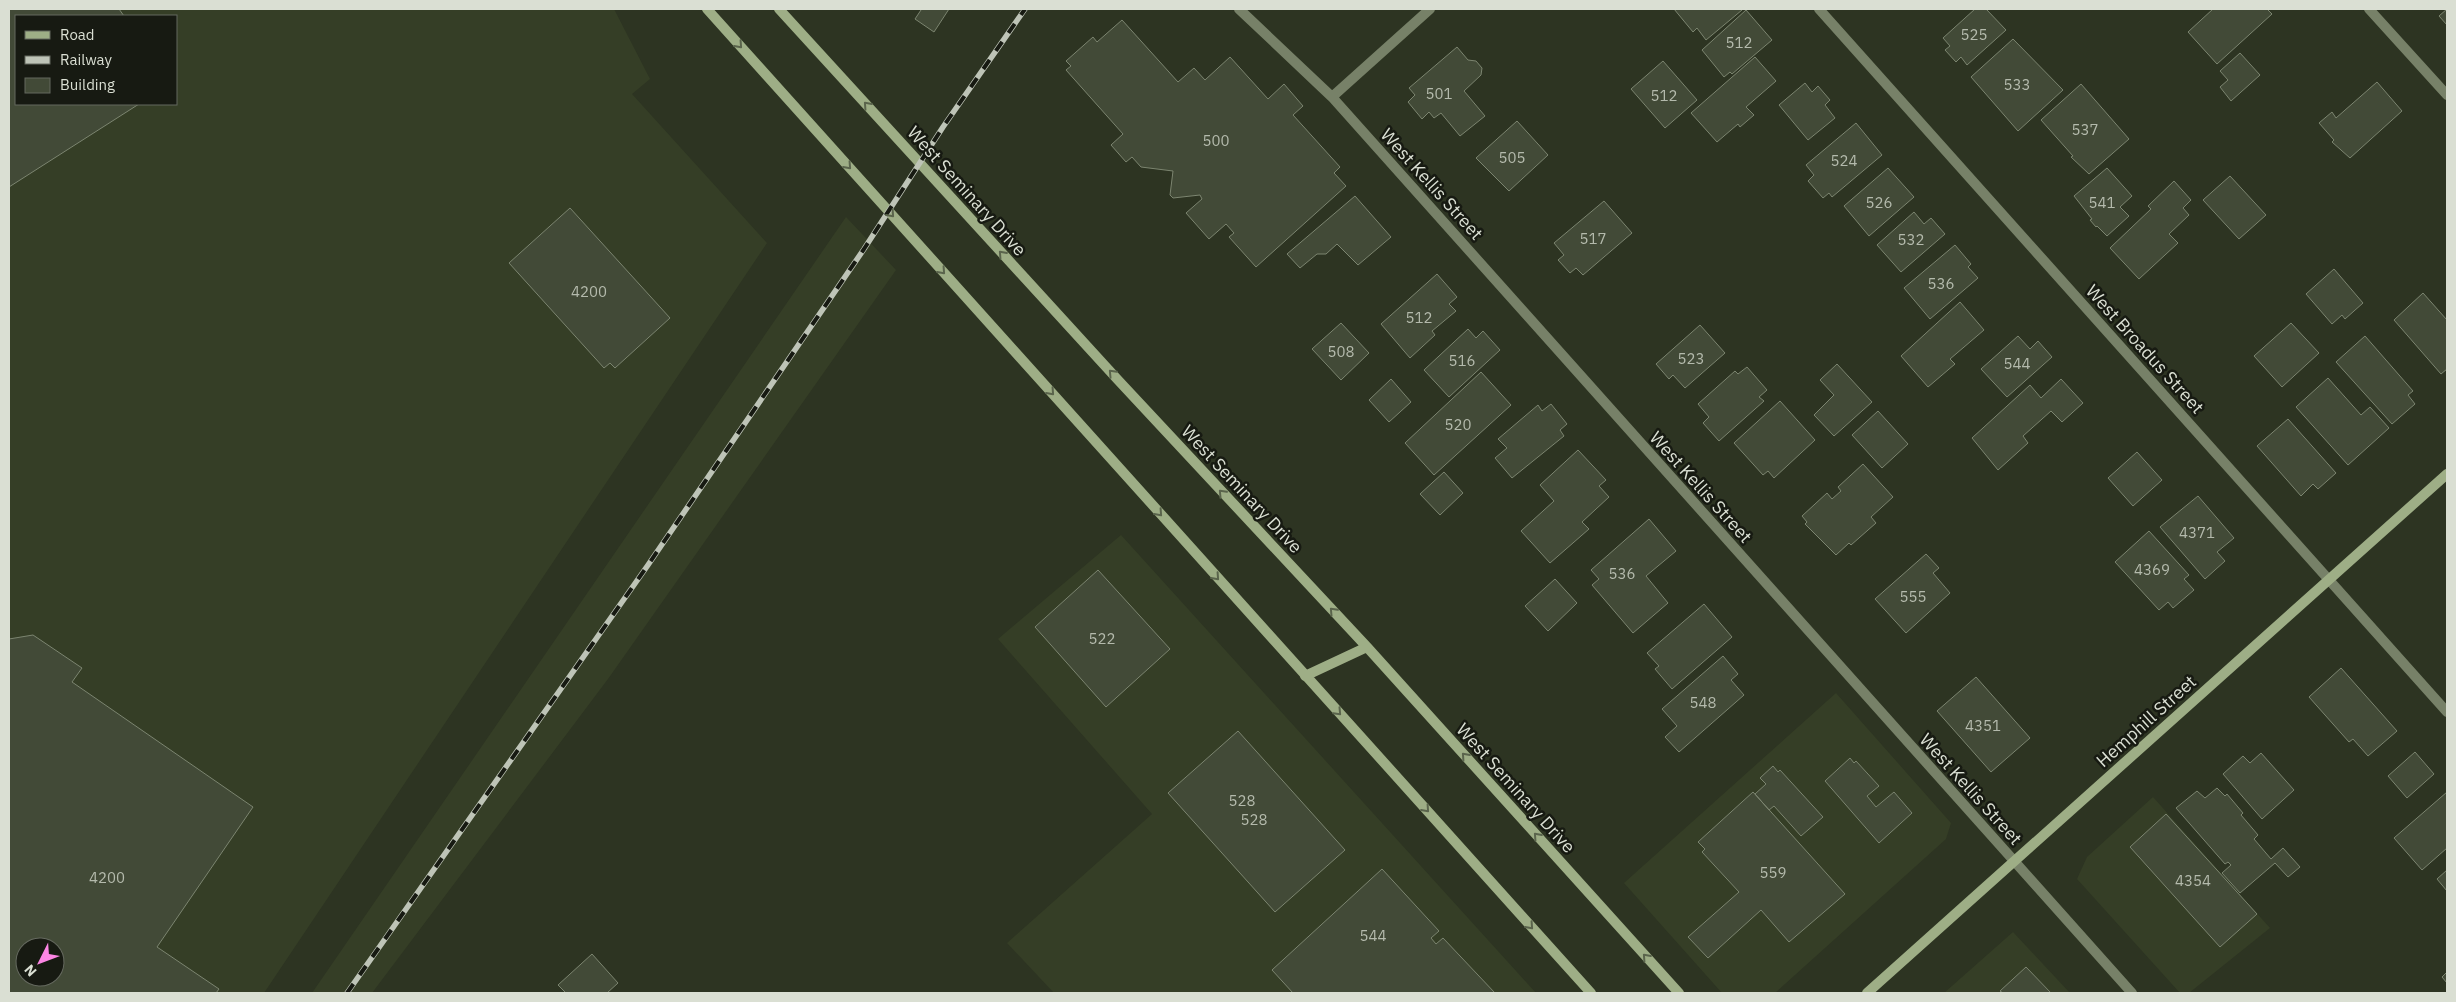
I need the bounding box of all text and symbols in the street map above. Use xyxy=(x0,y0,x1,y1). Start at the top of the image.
legend xyxy=(15,15,178,105)
text: Road xyxy=(60,25,95,44)
house number: 525 xyxy=(1960,25,1988,44)
house number: 512 xyxy=(1725,33,1753,52)
one-way arrow xyxy=(734,39,743,48)
text: Railway xyxy=(60,50,113,69)
text: Building xyxy=(60,75,115,94)
house number: 533 xyxy=(2003,75,2031,94)
house number: 501 xyxy=(1425,84,1453,103)
house number: 512 xyxy=(1650,86,1678,105)
one-way arrow xyxy=(864,101,873,110)
house number: 537 xyxy=(2071,120,2099,139)
street label: West Seminary Drive xyxy=(903,121,1032,261)
street label: West Kellis Street xyxy=(1376,123,1488,245)
house number: 500 xyxy=(1202,131,1230,150)
house number: 505 xyxy=(1498,148,1526,167)
house number: 524 xyxy=(1830,151,1858,170)
one-way arrow xyxy=(842,160,851,169)
house number: 526 xyxy=(1865,193,1893,212)
house number: 541 xyxy=(2088,193,2116,212)
one-way arrow xyxy=(885,208,894,217)
house number: 517 xyxy=(1579,229,1607,248)
house number: 532 xyxy=(1897,230,1925,249)
one-way arrow xyxy=(999,250,1008,259)
one-way arrow xyxy=(936,266,945,275)
house number: 536 xyxy=(1927,274,1955,293)
street label: West Broadus Street xyxy=(2081,280,2209,418)
house number: 4200 xyxy=(571,282,607,301)
house number: 512 xyxy=(1405,308,1433,327)
house number: 508 xyxy=(1327,342,1355,361)
house number: 523 xyxy=(1677,349,1705,368)
house number: 516 xyxy=(1448,351,1476,370)
house number: 544 xyxy=(2003,354,2031,373)
one-way arrow xyxy=(1109,370,1118,379)
one-way arrow xyxy=(1045,387,1054,396)
house number: 520 xyxy=(1444,415,1472,434)
street label: West Seminary Drive xyxy=(1177,420,1307,558)
street label: West Kellis Street xyxy=(1645,426,1757,548)
one-way arrow xyxy=(1219,489,1228,498)
one-way arrow xyxy=(1153,508,1162,517)
house number: 4371 xyxy=(2179,523,2215,542)
house number: 4369 xyxy=(2134,560,2170,579)
house number: 536 xyxy=(1608,564,1636,583)
one-way arrow xyxy=(1210,571,1219,580)
house number: 555 xyxy=(1899,587,1927,606)
one-way arrow xyxy=(1330,608,1339,617)
house number: 522 xyxy=(1088,629,1116,648)
street label: Hemphill Street xyxy=(2091,670,2201,772)
house number: 548 xyxy=(1689,693,1717,712)
one-way arrow xyxy=(1332,706,1341,715)
house number: 4351 xyxy=(1965,716,2001,735)
street label: West Seminary Drive xyxy=(1452,718,1581,858)
street label: West Kellis Street xyxy=(1915,728,2027,850)
one-way arrow xyxy=(1462,752,1471,761)
house number: 528 xyxy=(1228,791,1256,810)
one-way arrow xyxy=(1420,804,1429,813)
house number: 528 xyxy=(1240,810,1268,829)
one-way arrow xyxy=(1534,833,1543,842)
house number: 559 xyxy=(1759,863,1787,882)
house number: 4200 xyxy=(89,868,125,887)
house number: 4354 xyxy=(2175,871,2211,890)
one-way arrow xyxy=(1524,920,1533,929)
house number: 544 xyxy=(1359,926,1387,945)
north arrow xyxy=(15,937,65,987)
one-way arrow xyxy=(1643,954,1652,963)
text: N xyxy=(20,961,40,980)

